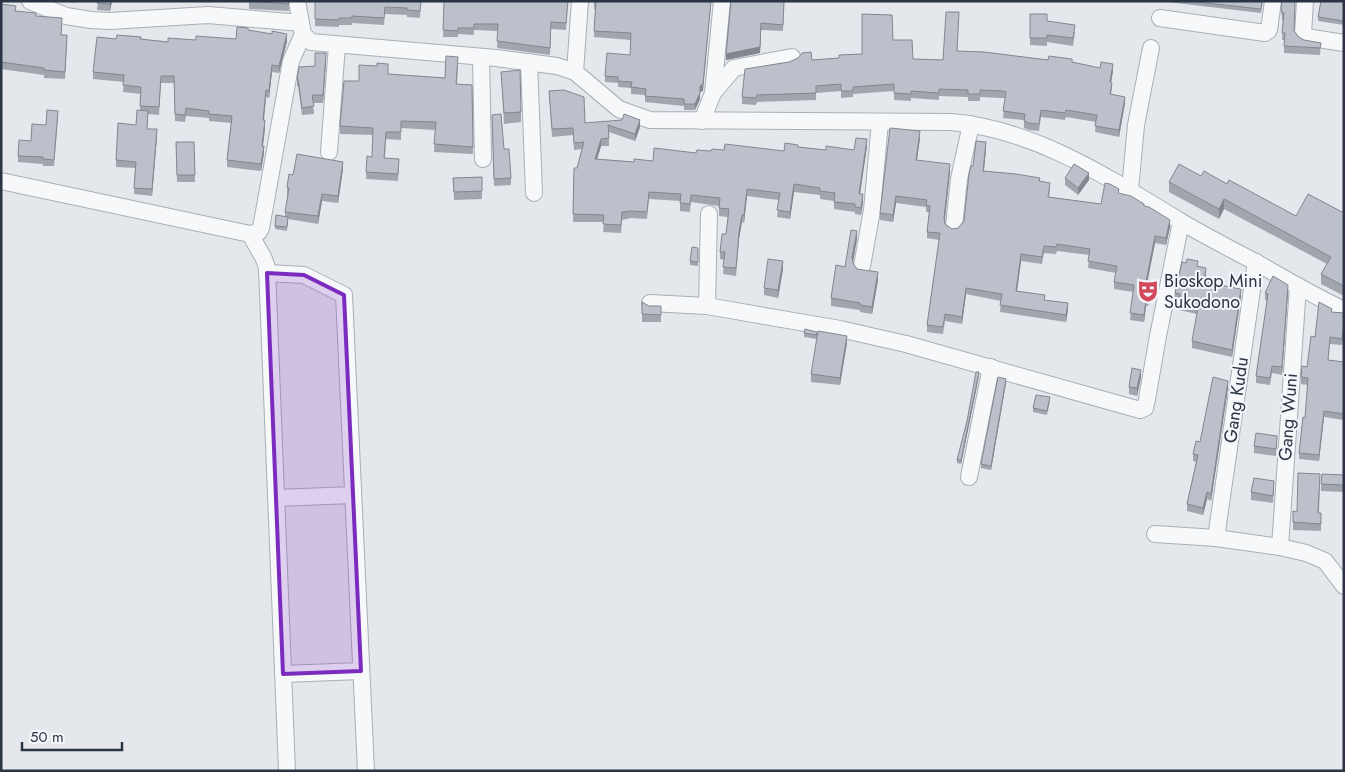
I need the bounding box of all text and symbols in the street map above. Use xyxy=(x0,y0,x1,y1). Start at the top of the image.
place label: Bioskop Mini Sukodono xyxy=(1164,268,1262,315)
theatre icon: Bioskop Mini Sukodono xyxy=(1135,278,1161,304)
street label: Gang Kudu xyxy=(1217,355,1255,445)
street label: Gang Wuni xyxy=(1272,372,1304,462)
scale bar xyxy=(22,720,122,752)
text: 50 m xyxy=(30,726,64,748)

